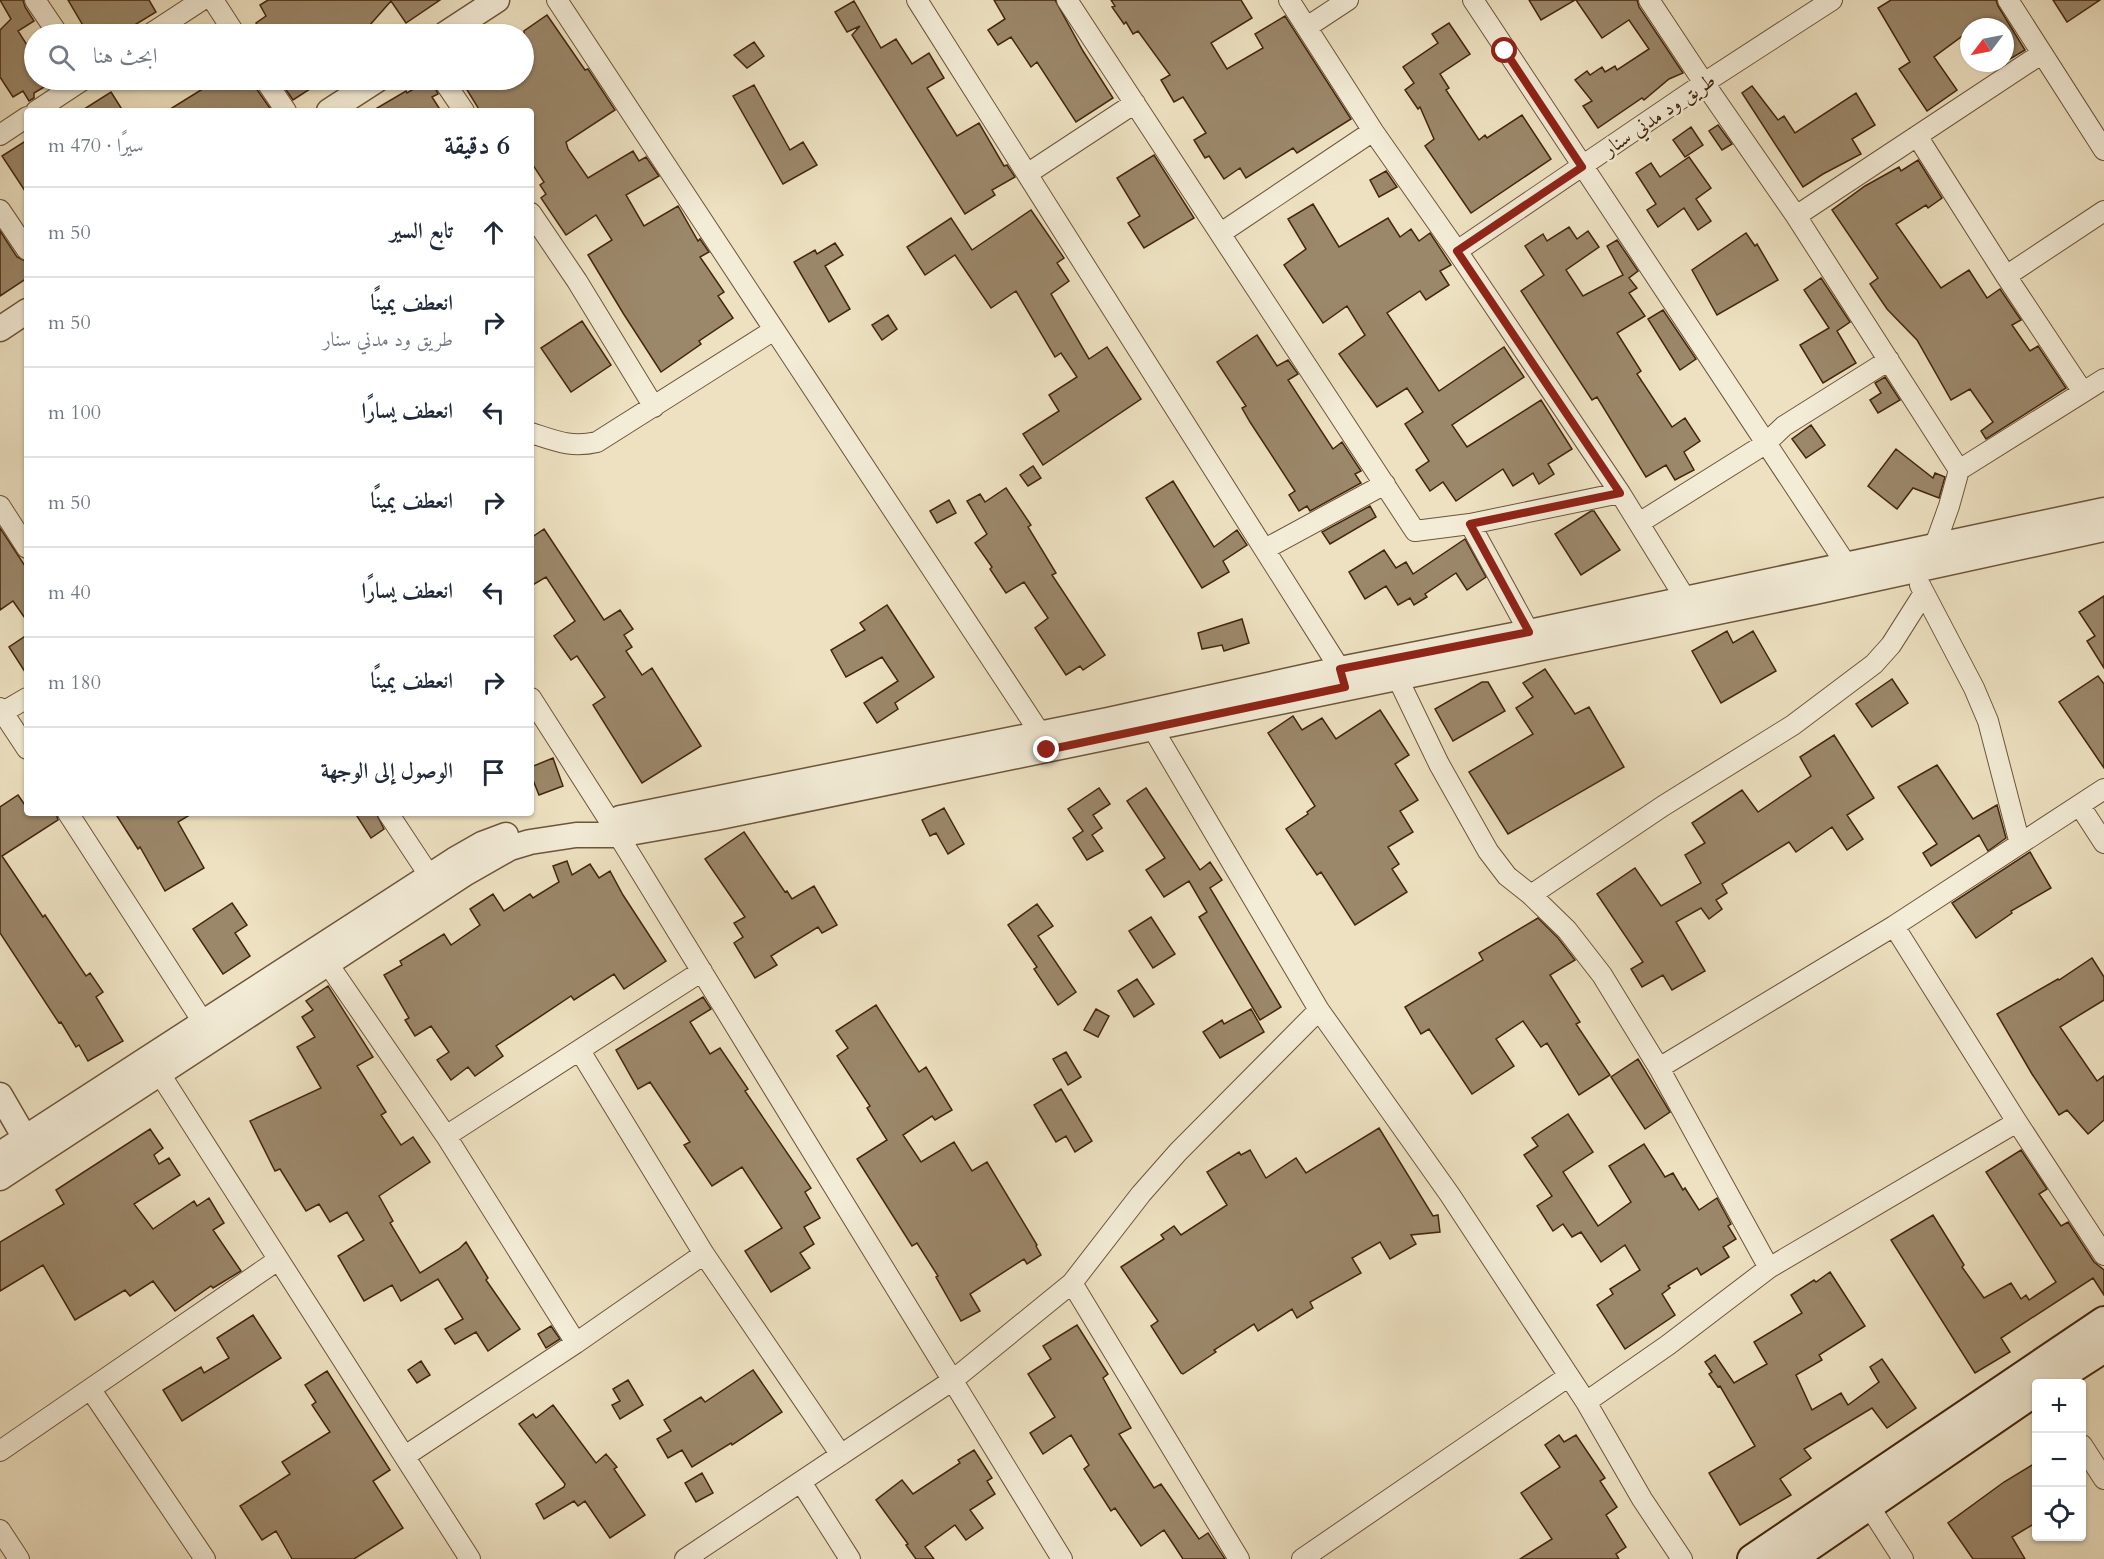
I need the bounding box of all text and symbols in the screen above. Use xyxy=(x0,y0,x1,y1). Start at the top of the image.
north arrow xyxy=(1960,18,2014,72)
search box xyxy=(24,24,534,90)
route start xyxy=(1491,37,1517,63)
icon: search xyxy=(45,41,78,74)
text: ابحث هنا xyxy=(93,41,158,71)
street label: طريق ود مدني سنار xyxy=(1596,67,1722,165)
text: 6 دقيقة xyxy=(444,128,510,163)
text: سيرًا · 470 m xyxy=(48,132,144,159)
text: تابع السير xyxy=(390,216,453,246)
icon: ahead xyxy=(477,216,510,249)
text: 50 m xyxy=(48,219,91,246)
text: انعطف يمينًا xyxy=(370,288,453,318)
icon: right xyxy=(477,306,510,339)
text: 50 m xyxy=(48,309,91,336)
text: طريق ود مدني سنار xyxy=(323,326,453,353)
text: انعطف يسارًا xyxy=(362,396,453,426)
icon: left xyxy=(477,396,510,429)
text: 100 m xyxy=(48,399,101,426)
text: انعطف يمينًا xyxy=(370,486,453,516)
icon: right xyxy=(477,486,510,519)
text: 50 m xyxy=(48,489,91,516)
text: انعطف يسارًا xyxy=(362,576,453,606)
icon: left xyxy=(477,576,510,609)
text: 40 m xyxy=(48,579,91,606)
text: انعطف يمينًا xyxy=(370,666,453,696)
icon: right xyxy=(477,666,510,699)
text: 180 m xyxy=(48,669,101,696)
route end xyxy=(1033,736,1059,762)
text: الوصول إلى الوجهة xyxy=(321,756,453,786)
icon: arrive xyxy=(477,756,510,789)
map controls xyxy=(2032,1379,2086,1541)
button: + xyxy=(2032,1379,2086,1433)
button: − xyxy=(2032,1433,2086,1487)
button: locate xyxy=(2032,1487,2086,1541)

